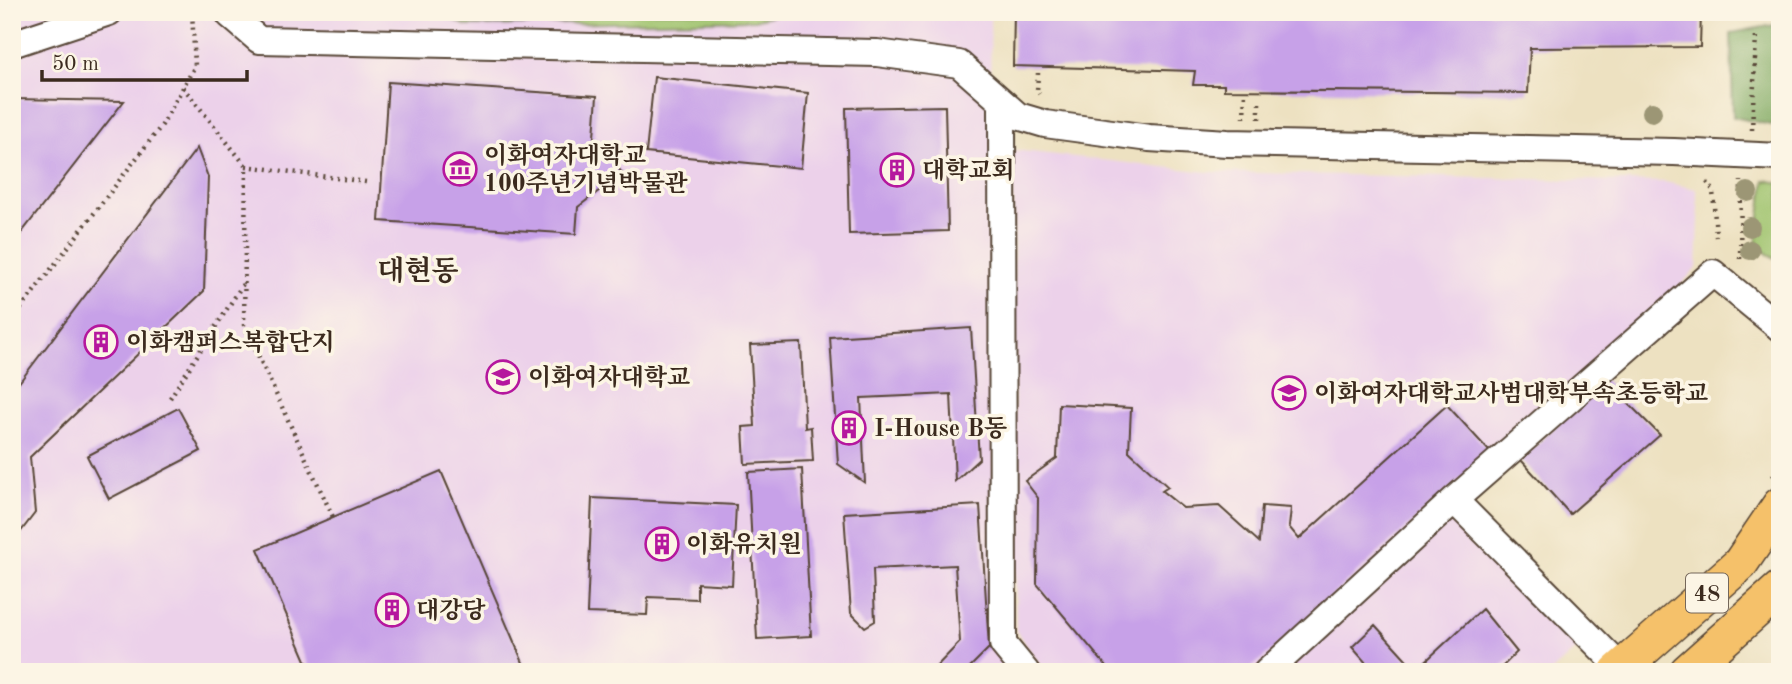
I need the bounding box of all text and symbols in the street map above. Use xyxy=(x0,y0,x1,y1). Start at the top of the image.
scale bar xyxy=(42,38,247,82)
text: 50 m xyxy=(52,54,99,75)
place label: 이화여자대학교 100주년기념박물관 xyxy=(484,142,688,197)
museum icon: 이화여자대학교 100주년기념박물관 xyxy=(441,150,479,188)
building icon: 대학교회 xyxy=(878,151,916,189)
place label: 대학교회 xyxy=(922,157,1015,184)
district label: 대현동 xyxy=(377,255,459,287)
building icon: 이화캠퍼스복합단지 xyxy=(82,323,120,361)
place label: 이화캠퍼스복합단지 xyxy=(126,329,335,356)
school or university icon: 이화여자대학교 xyxy=(484,358,522,396)
place label: 이화여자대학교 xyxy=(528,364,690,391)
school or university icon: 이화여자대학교사범대학부속초등학교 xyxy=(1270,374,1308,412)
place label: 이화여자대학교사범대학부속초등학교 xyxy=(1314,380,1708,407)
building icon: I-House B동 xyxy=(830,409,868,447)
place label: I-House B동 xyxy=(874,416,1007,442)
building icon: 이화유치원 xyxy=(643,525,681,563)
place label: 이화유치원 xyxy=(686,531,802,558)
road number: 48 xyxy=(1686,573,1728,612)
building icon: 대강당 xyxy=(373,591,411,629)
place label: 대강당 xyxy=(416,597,486,624)

